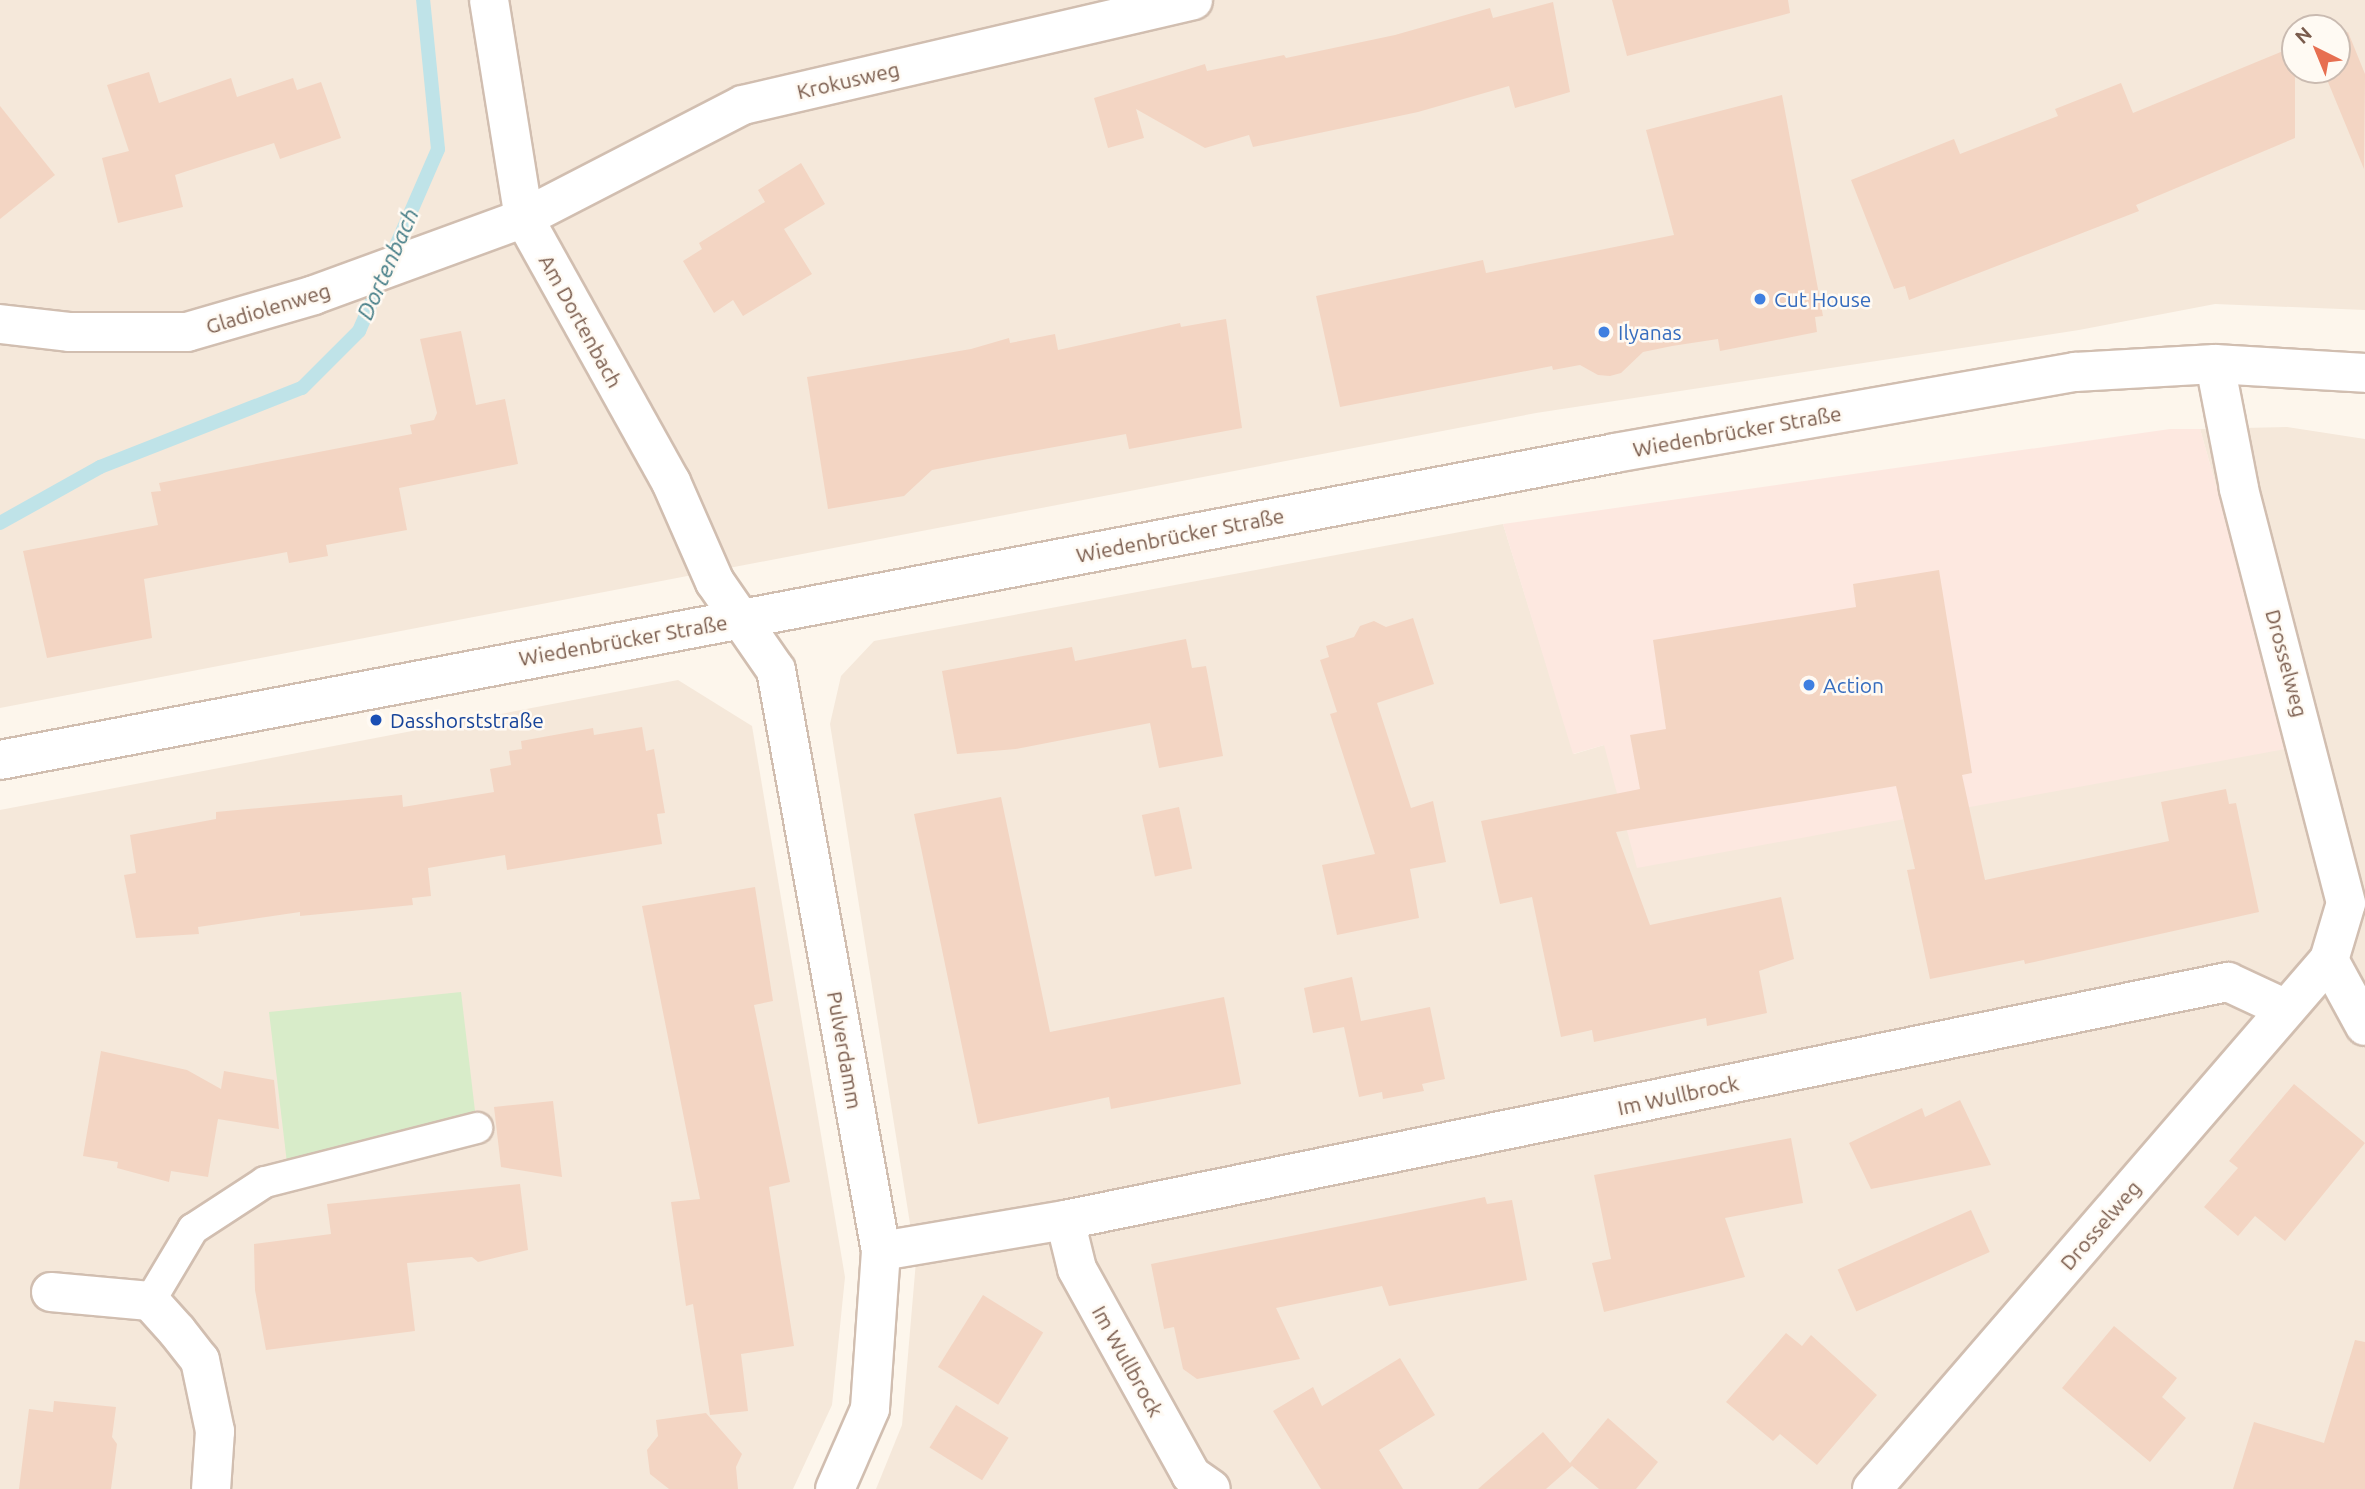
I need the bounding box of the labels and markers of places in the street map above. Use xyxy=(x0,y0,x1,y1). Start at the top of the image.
place label: Cut House xyxy=(1774,286,1871,312)
marker: Cut House xyxy=(1752,291,1768,307)
place label: Ilyanas xyxy=(1618,319,1682,345)
marker: Ilyanas xyxy=(1596,324,1612,340)
place label: Action xyxy=(1823,672,1884,698)
marker: Action xyxy=(1801,677,1817,693)
place label: Dasshorststraße xyxy=(390,707,544,733)
marker: Dasshorststraße xyxy=(368,712,384,728)

